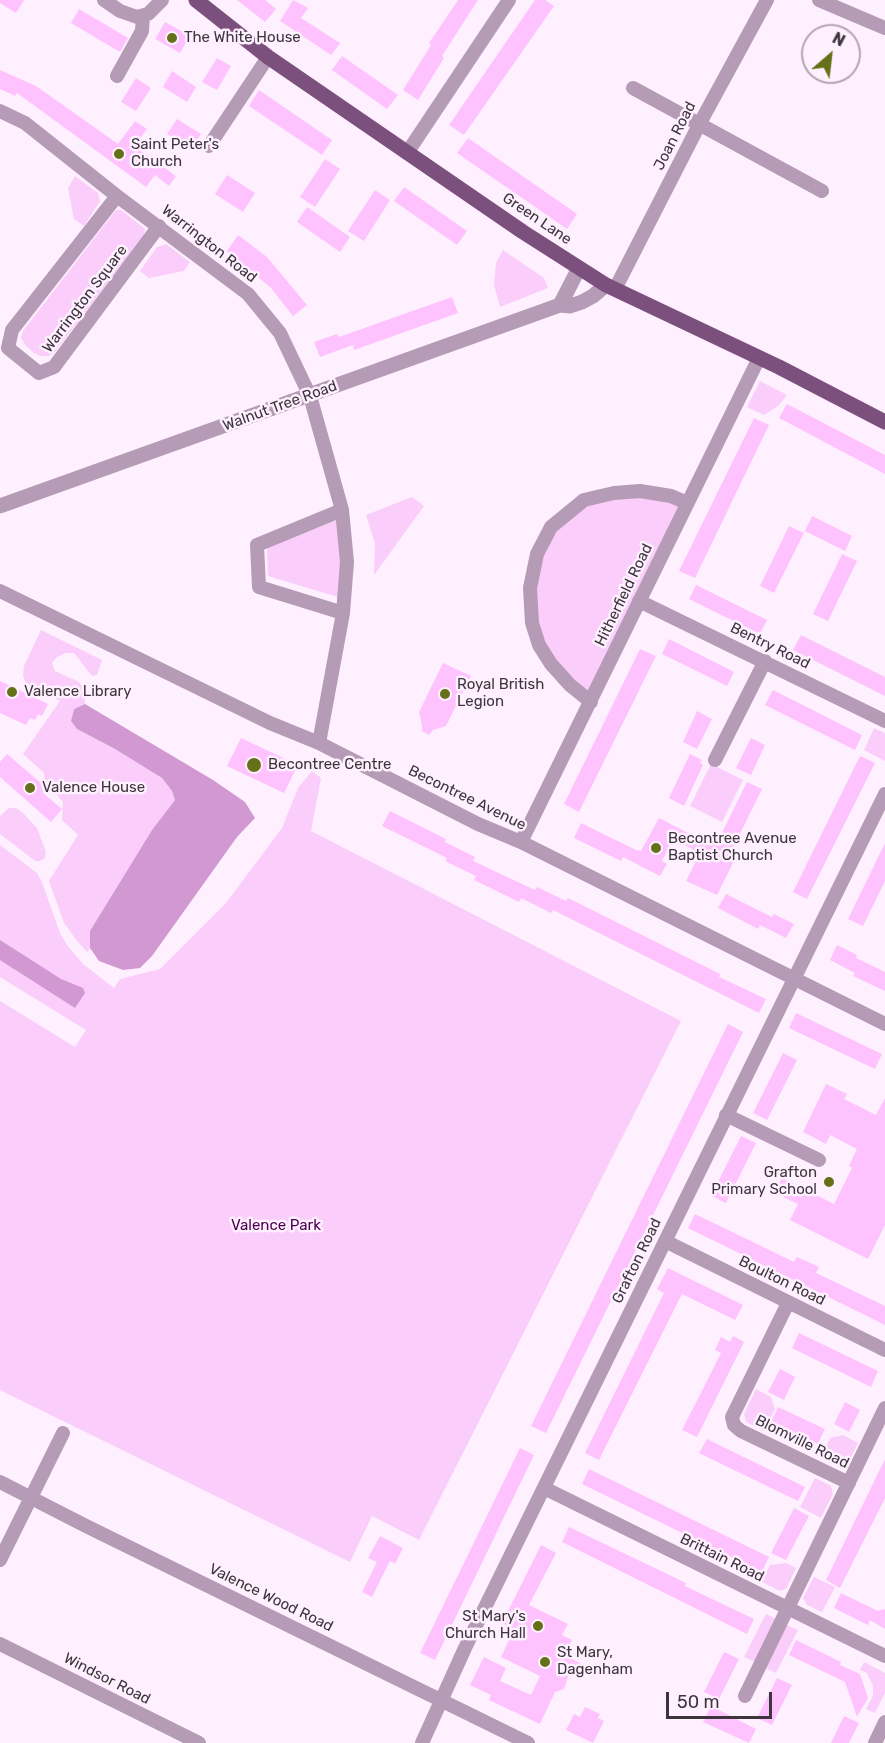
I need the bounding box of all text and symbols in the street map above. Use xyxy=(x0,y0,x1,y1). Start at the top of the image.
north arrow xyxy=(801,24,861,84)
text: N xyxy=(829,28,848,51)
place label: The White House xyxy=(184,29,301,47)
marker: The White House xyxy=(165,31,179,45)
street label: Joan Road xyxy=(650,99,700,173)
place label: Saint Peter's Church xyxy=(131,136,219,171)
marker: Saint Peter's Church xyxy=(112,147,126,161)
street label: Green Lane xyxy=(499,189,575,249)
street label: Warrington Road xyxy=(158,201,260,287)
street label: Warrington Square xyxy=(39,242,131,356)
street label: Walnut Tree Road xyxy=(220,377,340,435)
street label: Hitherfield Road xyxy=(591,541,657,649)
street label: Bentry Road xyxy=(727,619,813,673)
place label: Royal British Legion xyxy=(457,676,544,711)
place label: Valence Library xyxy=(24,683,132,701)
marker: Valence Library xyxy=(5,685,19,699)
marker: Royal British Legion xyxy=(438,687,452,701)
marker: Becontree Centre xyxy=(245,756,263,774)
place label: Becontree Centre xyxy=(268,756,391,774)
street label: Becontree Avenue xyxy=(405,762,529,834)
place label: Valence House xyxy=(42,779,145,797)
marker: Valence House xyxy=(23,781,37,795)
place label: Becontree Avenue Baptist Church xyxy=(668,830,797,865)
marker: Becontree Avenue Baptist Church xyxy=(649,841,663,855)
place label: Grafton Primary School xyxy=(711,1164,817,1199)
marker: Grafton Primary School xyxy=(822,1175,836,1189)
street label: Grafton Road xyxy=(609,1215,665,1307)
park label: Valence Park xyxy=(231,1217,321,1235)
street label: Boulton Road xyxy=(736,1252,828,1310)
street label: Blomville Road xyxy=(752,1412,852,1472)
street label: Brittain Road xyxy=(677,1530,767,1586)
street label: Valence Wood Road xyxy=(206,1560,336,1636)
place label: St Mary's Church Hall xyxy=(445,1608,526,1643)
marker: St Mary's Church Hall xyxy=(531,1619,545,1633)
place label: St Mary, Dagenham xyxy=(557,1644,633,1679)
street label: Windsor Road xyxy=(61,1649,153,1709)
marker: St Mary, Dagenham xyxy=(538,1655,552,1669)
scale bar xyxy=(669,1680,776,1718)
text: 50 m xyxy=(677,1691,720,1713)

